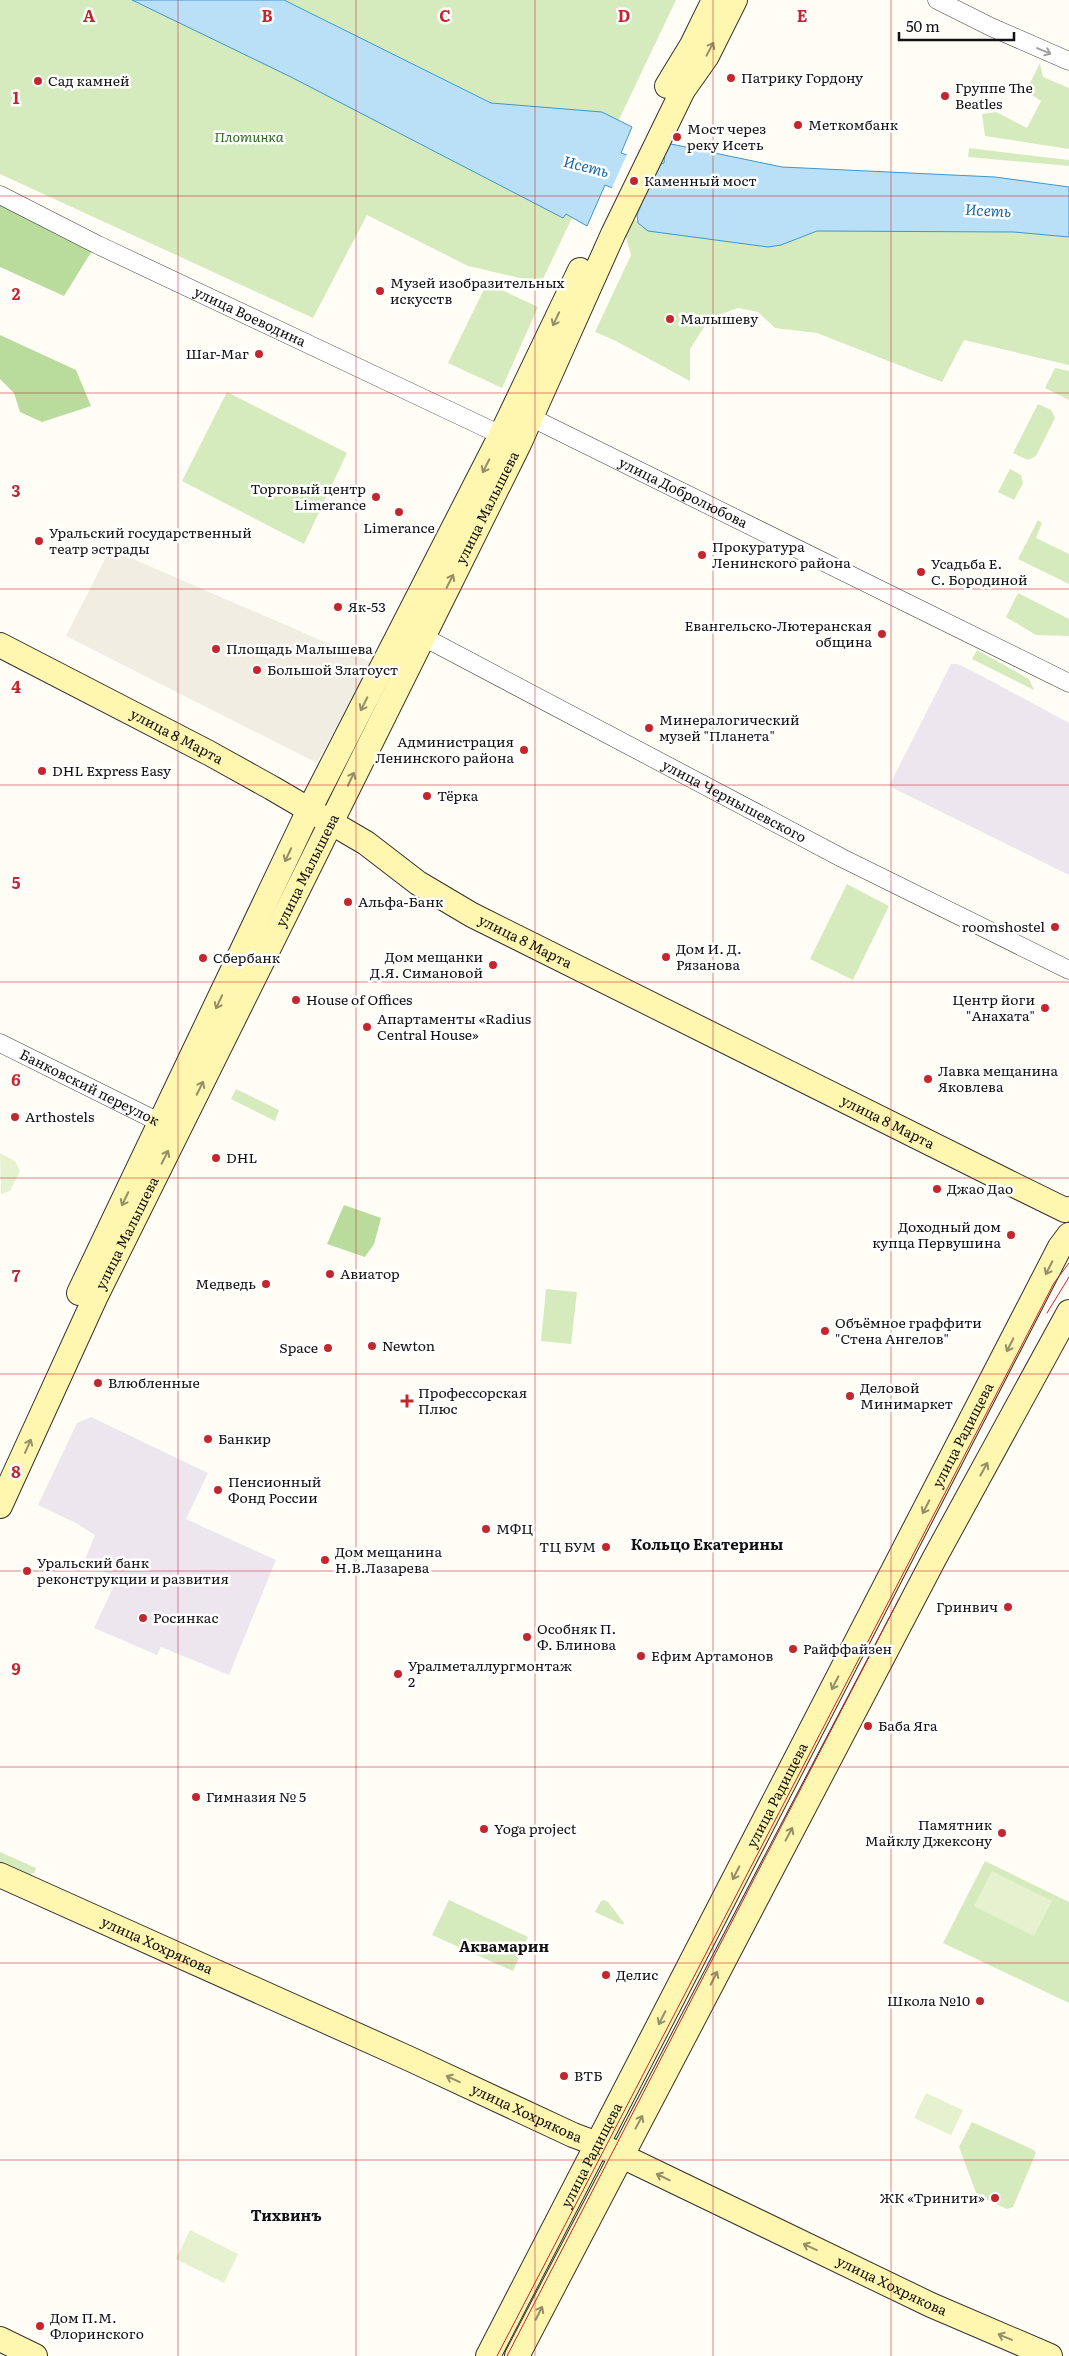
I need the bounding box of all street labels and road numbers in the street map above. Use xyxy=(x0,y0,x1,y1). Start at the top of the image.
street label: улица Воеводина xyxy=(191,281,310,351)
street label: улица Малышева xyxy=(450,447,523,567)
street label: улица Добролюбова xyxy=(616,451,752,532)
street label: улица 8 Марта xyxy=(127,703,228,768)
street label: улица Чернышевского xyxy=(659,754,810,847)
street label: улица Малышева xyxy=(270,810,343,930)
street label: улица 8 Марта xyxy=(475,909,576,973)
street label: Банковский переулок xyxy=(17,1044,164,1130)
street label: улица 8 Марта xyxy=(838,1089,939,1153)
street label: улица Малышева xyxy=(90,1172,163,1293)
street label: улица Радищева xyxy=(927,1378,998,1491)
street label: улица Радищева xyxy=(741,1738,812,1851)
street label: улица Хохрякова xyxy=(98,1911,217,1978)
street label: улица Хохрякова xyxy=(468,2078,586,2147)
street label: улица Радищева xyxy=(555,2098,626,2211)
street label: улица Хохрякова xyxy=(834,2250,951,2320)

